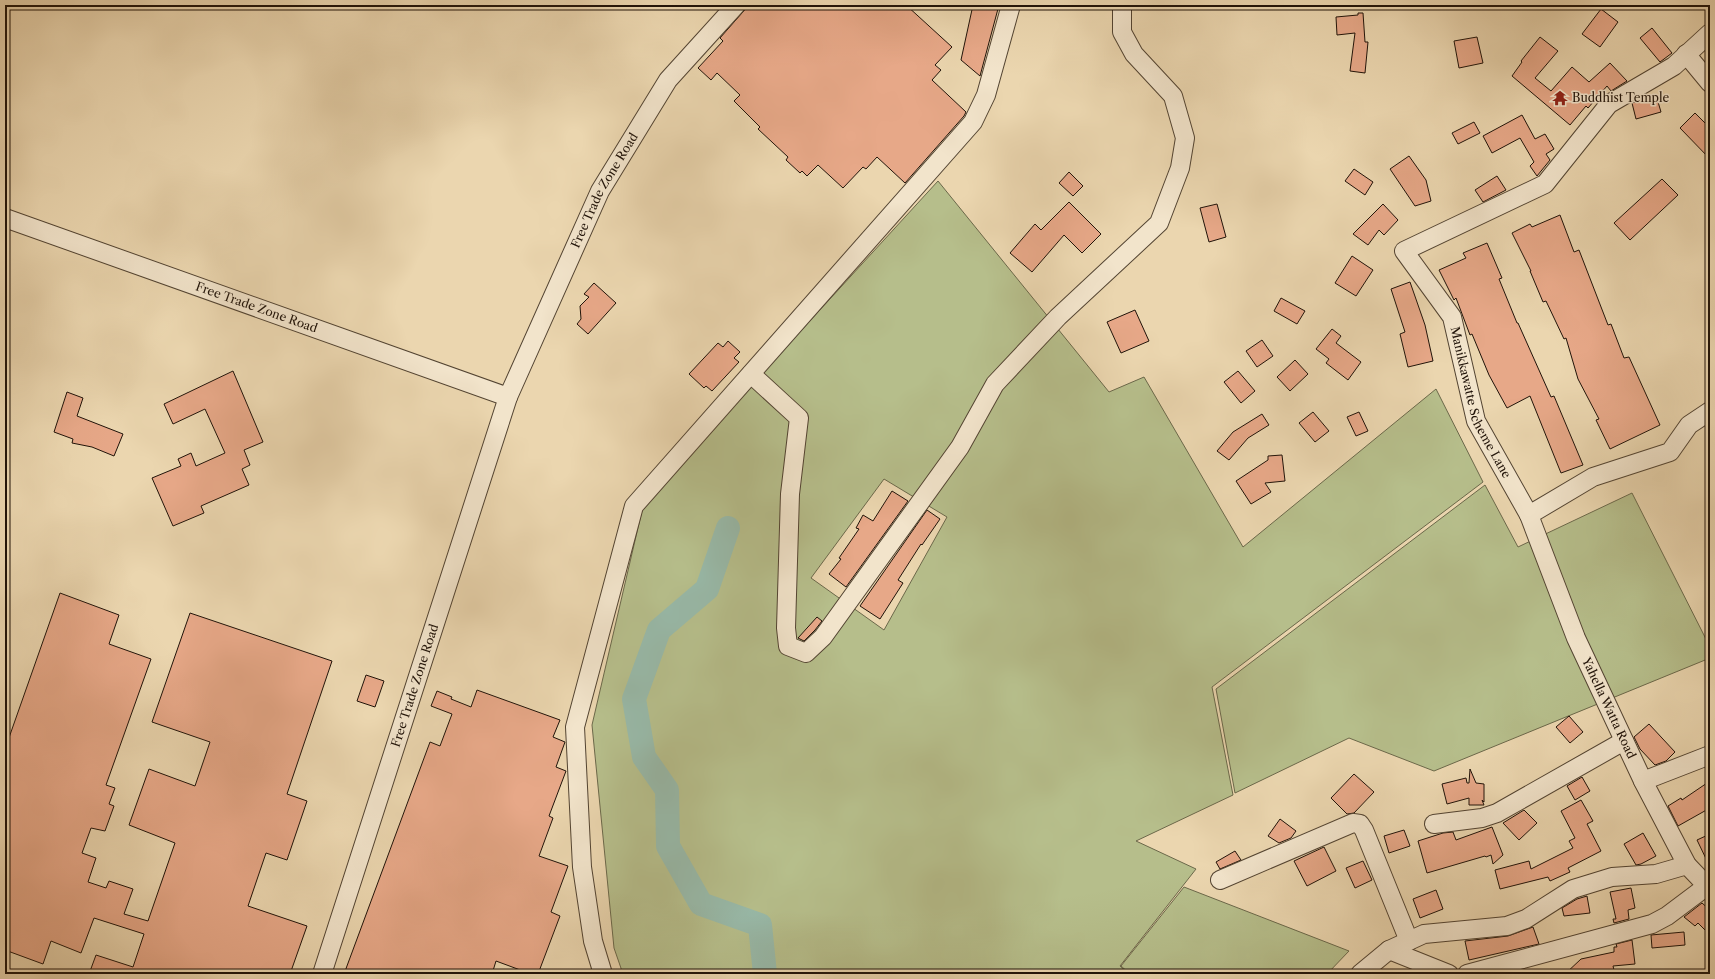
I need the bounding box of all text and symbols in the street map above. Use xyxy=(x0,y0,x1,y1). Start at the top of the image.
temple icon: Buddhist Temple xyxy=(1551,89,1569,107)
place label: Buddhist Temple xyxy=(1572,90,1670,105)
street label: Free Trade Zone Road xyxy=(568,129,641,250)
street label: Free Trade Zone Road xyxy=(194,278,320,336)
street label: Manikkawatte Scheme Lane xyxy=(1447,325,1515,481)
street label: Free Trade Zone Road xyxy=(388,621,442,749)
street label: Yahella Watta Road xyxy=(1579,654,1640,761)

